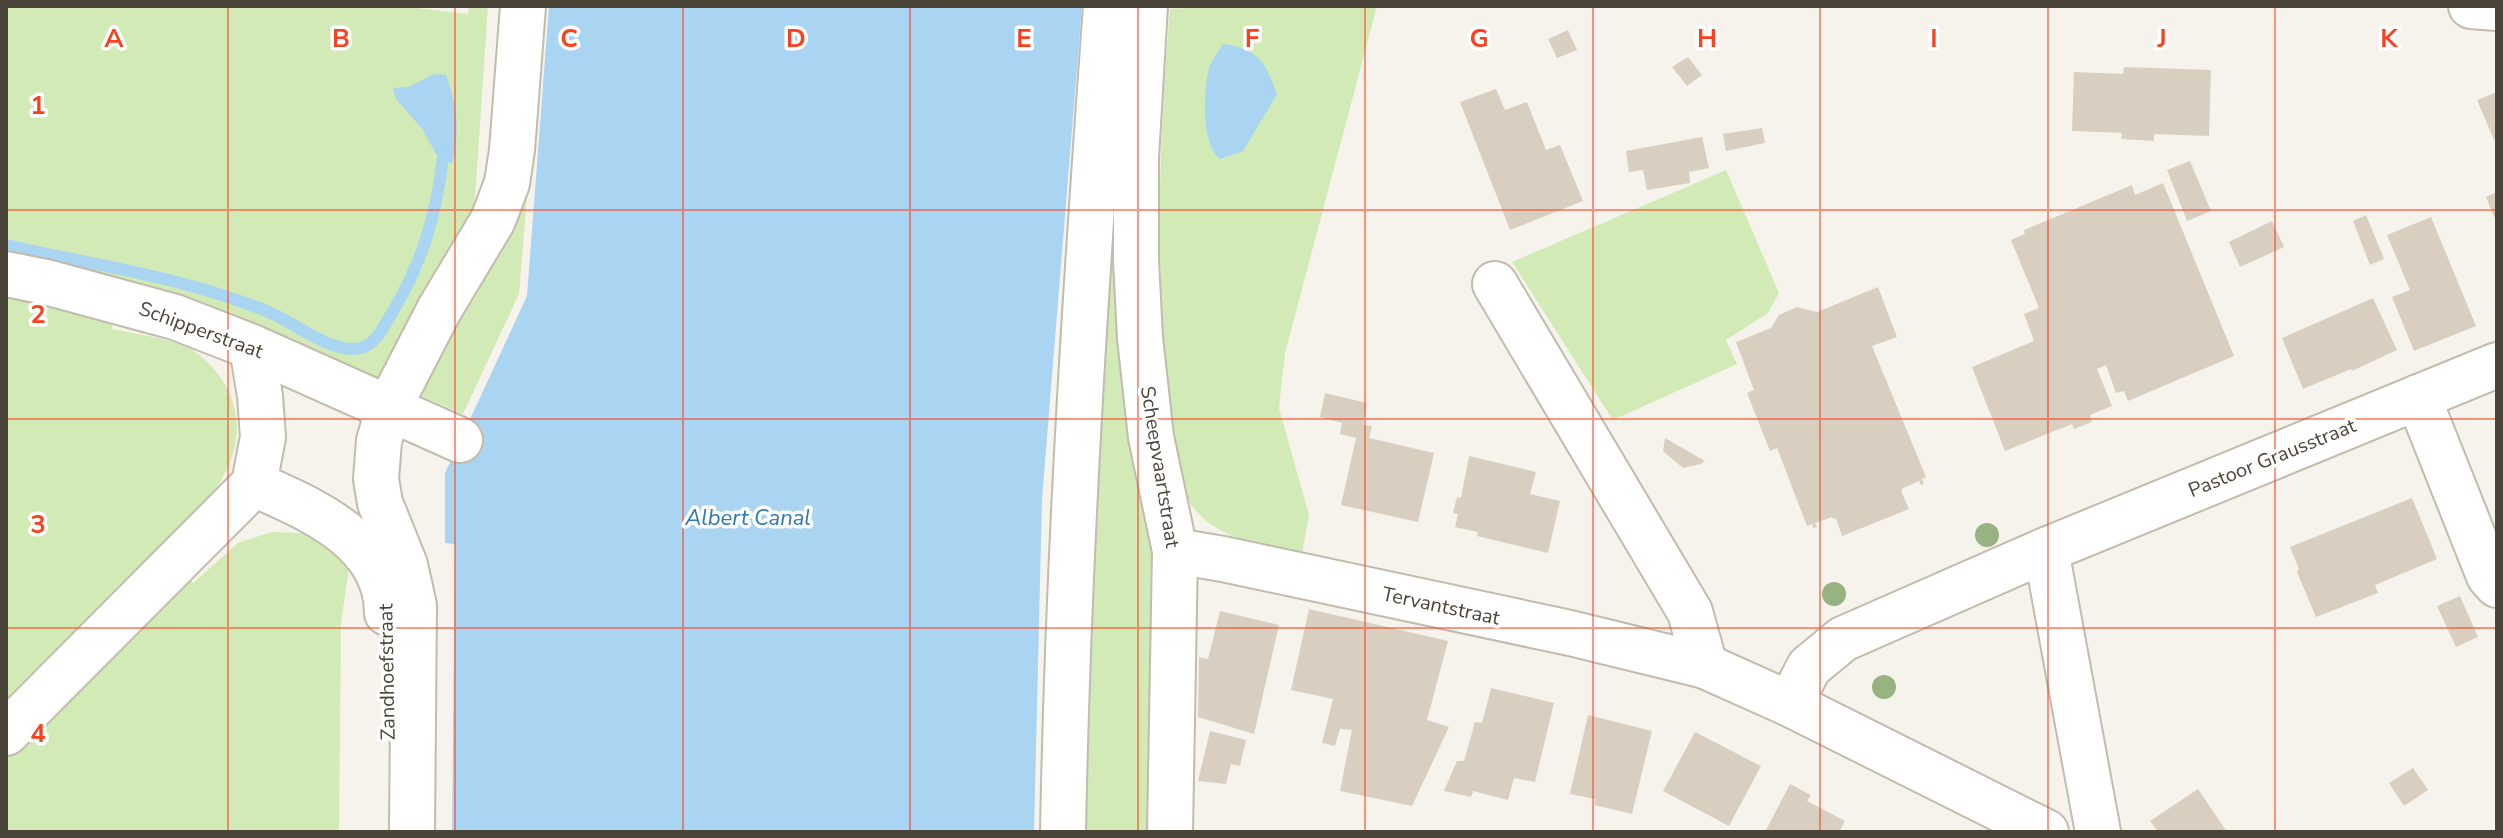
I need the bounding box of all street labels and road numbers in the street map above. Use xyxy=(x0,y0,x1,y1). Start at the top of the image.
street label: Schipperstraat xyxy=(135,295,268,365)
street label: Scheepvaartstraat xyxy=(1134,384,1186,551)
street label: Pastoor Grausstraat xyxy=(2184,412,2361,504)
street label: Tervantstraat xyxy=(1380,580,1503,632)
street label: Zandhoefstraat xyxy=(372,602,402,741)

